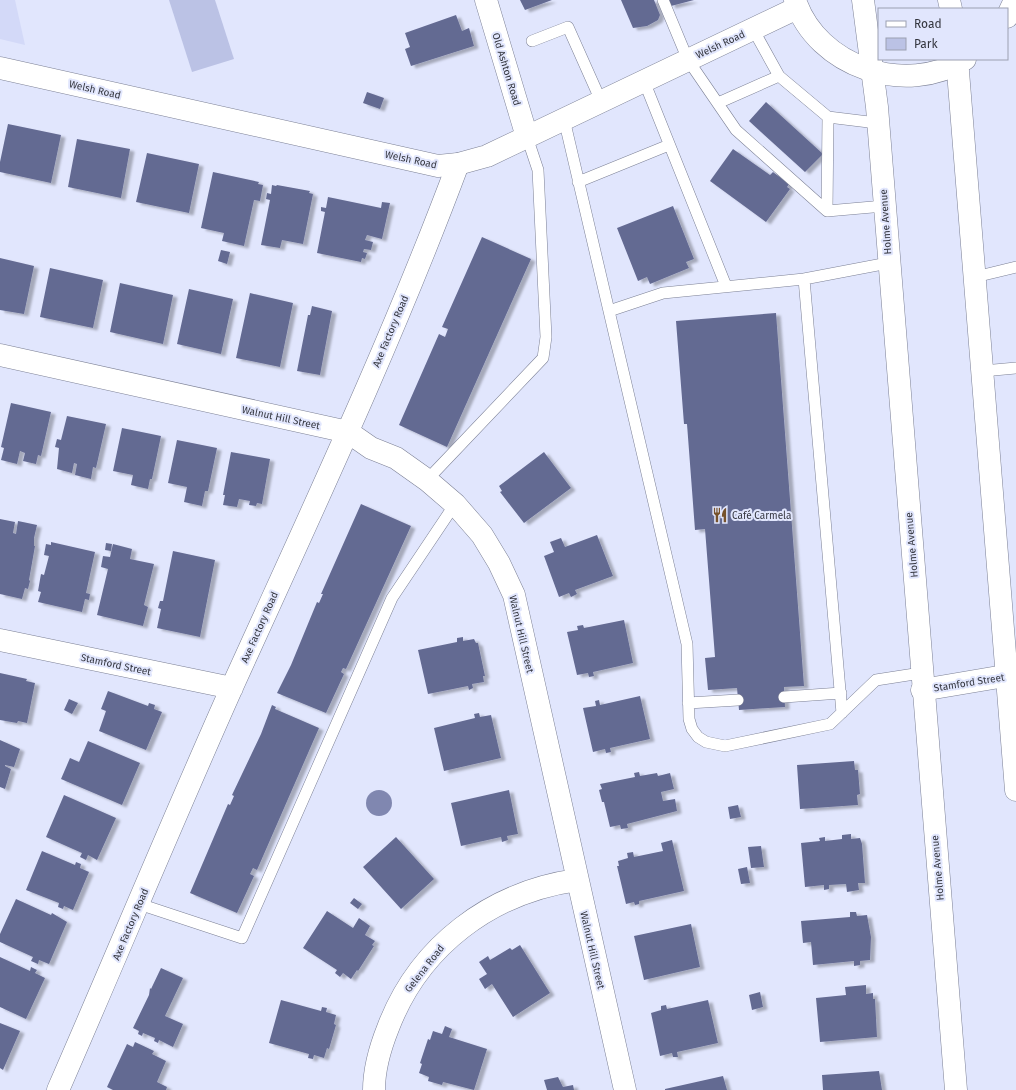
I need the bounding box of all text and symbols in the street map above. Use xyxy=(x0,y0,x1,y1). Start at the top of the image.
legend xyxy=(878,8,1008,60)
text: Road xyxy=(914,17,942,31)
street label: Welsh Road xyxy=(694,28,747,61)
street label: Old Ashton Road xyxy=(489,31,523,107)
text: Park xyxy=(914,37,938,51)
street label: Welsh Road xyxy=(68,78,122,102)
street label: Welsh Road xyxy=(384,149,438,171)
street label: Holme Avenue xyxy=(878,189,894,255)
street label: Axe Factory Road xyxy=(370,294,411,369)
street label: Walnut Hill Street xyxy=(241,404,321,432)
restaurant icon: Café Carmela xyxy=(711,506,729,524)
place label: Café Carmela xyxy=(732,510,791,522)
street label: Holme Avenue xyxy=(903,512,921,578)
street label: Axe Factory Road xyxy=(239,590,281,665)
street label: Walnut Hill Street xyxy=(506,594,536,675)
street label: Stamford Street xyxy=(80,652,152,678)
street label: Stamford Street xyxy=(933,671,1006,695)
street label: Holme Avenue xyxy=(929,835,947,901)
street label: Axe Factory Road xyxy=(110,887,151,962)
street label: Walnut Hill Street xyxy=(577,910,607,991)
street label: Gelena Road xyxy=(402,942,447,995)

